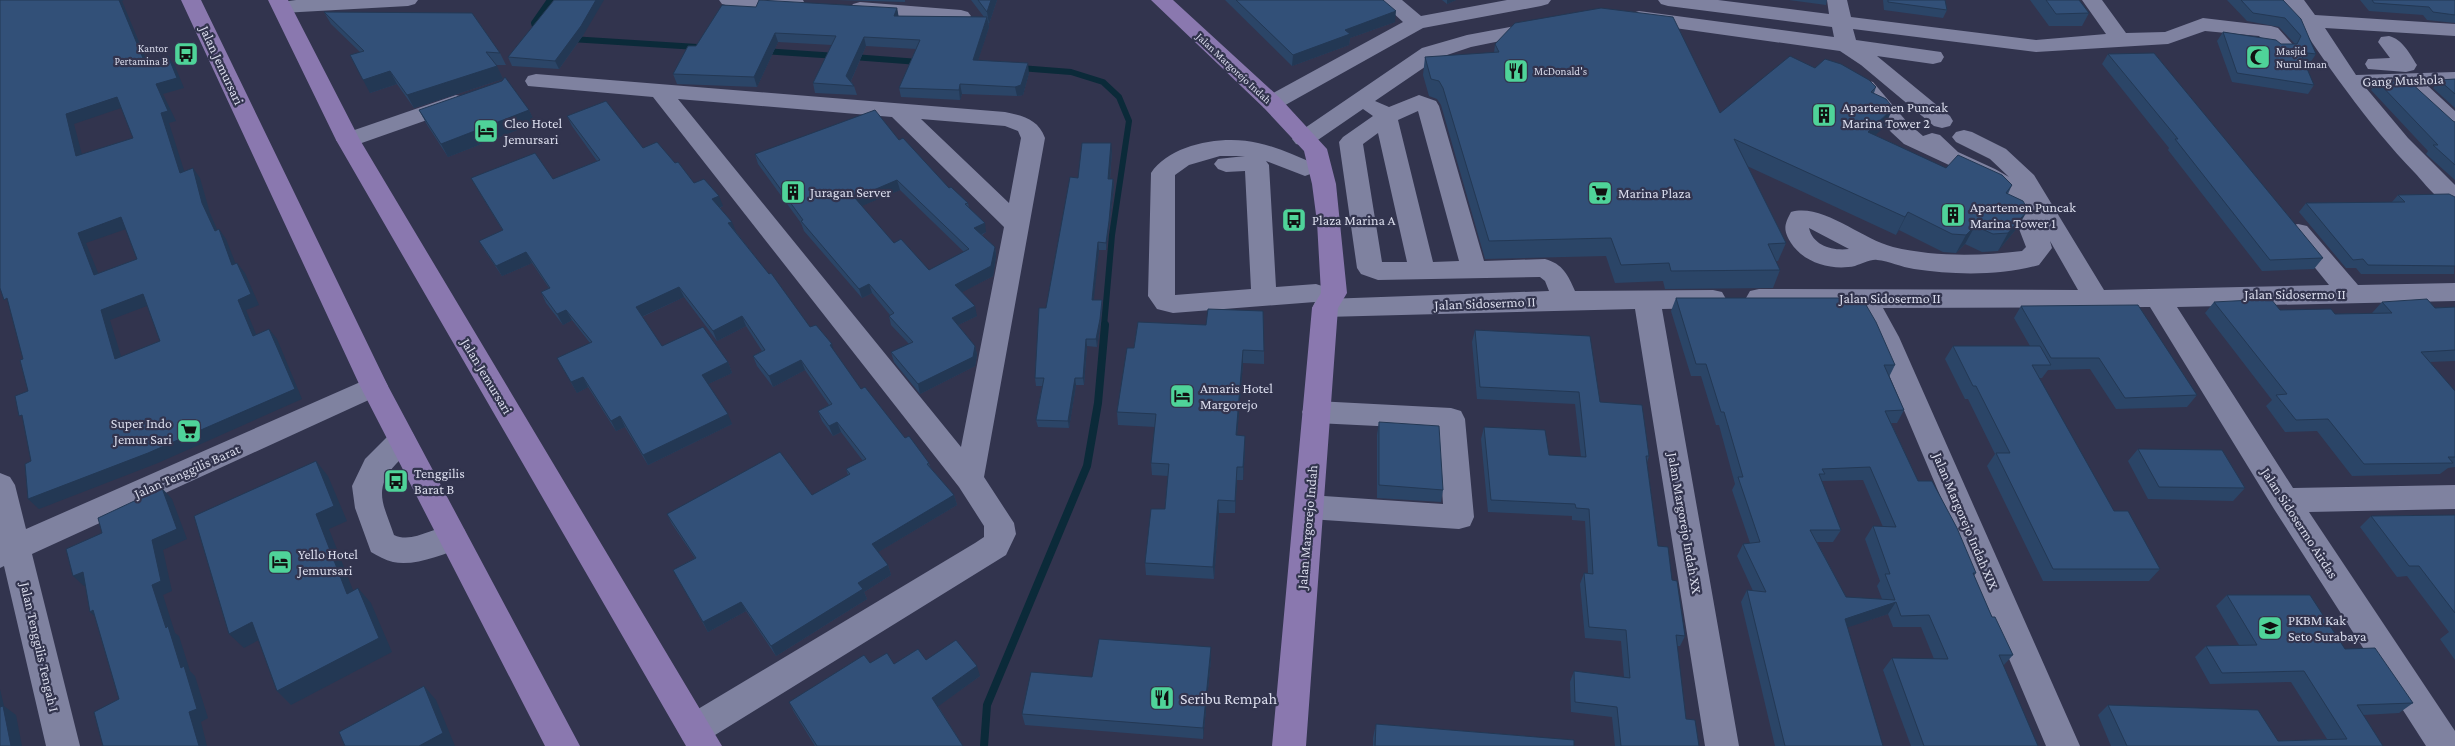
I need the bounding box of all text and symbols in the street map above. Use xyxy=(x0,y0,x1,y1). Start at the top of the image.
street label: Jalan Jemursari xyxy=(196,21,247,107)
street label: Jalan Margorejo Indah xyxy=(1193,30,1274,107)
bus stop icon: Kantor Pertamina B xyxy=(173,41,199,67)
place label: Kantor Pertamina B xyxy=(114,42,168,67)
mosque icon: Masjid Nurul Iman xyxy=(2245,44,2271,70)
place label: Masjid Nurul Iman xyxy=(2276,45,2327,70)
restaurant icon: McDonald's xyxy=(1503,58,1529,84)
place label: McDonald's xyxy=(1534,65,1587,77)
street label: Gang Mushola xyxy=(2362,71,2444,89)
place label: Apartemen Puncak Marina Tower 2 xyxy=(1842,99,1948,131)
building icon: Apartemen Puncak Marina Tower 2 xyxy=(1811,102,1837,128)
place label: Cleo Hotel Jemursari xyxy=(502,115,562,147)
hotel icon: Cleo Hotel Jemursari xyxy=(473,118,499,144)
building icon: Juragan Server xyxy=(780,179,806,205)
supermarket icon: Marina Plaza xyxy=(1587,180,1613,206)
place label: Juragan Server xyxy=(808,184,891,200)
place label: Marina Plaza xyxy=(1618,185,1691,201)
place label: Apartemen Puncak Marina Tower 1 xyxy=(1970,199,2076,231)
building icon: Apartemen Puncak Marina Tower 1 xyxy=(1940,202,1966,228)
bus stop icon: Plaza Marina A xyxy=(1281,207,1307,233)
place label: Plaza Marina A xyxy=(1312,212,1396,228)
street label: Jalan Sidosermo II xyxy=(2242,286,2346,302)
street label: Jalan Sidosermo II xyxy=(1837,290,1941,306)
street label: Jalan Sidosermo II xyxy=(1432,293,1536,313)
street label: Jalan Jemursari xyxy=(457,334,516,417)
place label: Amaris Hotel Margorejo xyxy=(1200,380,1273,413)
hotel icon: Amaris Hotel Margorejo xyxy=(1169,383,1195,409)
place label: Super Indo Jemur Sari xyxy=(111,415,172,447)
supermarket icon: Super Indo Jemur Sari xyxy=(176,418,202,444)
street label: Jalan Tenggilis Barat xyxy=(130,440,243,502)
street label: Jalan Margorejo Indah XIX xyxy=(1928,448,2002,592)
street label: Jalan Margorejo Indah XX xyxy=(1663,449,1705,595)
street label: Jalan Sidosermo Airdas xyxy=(2257,463,2342,581)
street label: Jalan Margorejo Indah xyxy=(1293,464,1321,592)
place label: Tenggilis Barat B xyxy=(414,465,465,497)
bus stop icon: Tenggilis Barat B xyxy=(383,468,409,494)
place label: Yello Hotel Jemursari xyxy=(296,546,358,578)
hotel icon: Yello Hotel Jemursari xyxy=(267,549,293,575)
street label: Jalan Tenggilis Tengah I xyxy=(17,579,63,713)
place label: PKBM Kak Seto Surabaya xyxy=(2288,612,2367,644)
school or university icon: PKBM Kak Seto Surabaya xyxy=(2257,615,2283,641)
restaurant icon: Seribu Rempah xyxy=(1149,685,1175,711)
place label: Seribu Rempah xyxy=(1180,690,1277,708)

